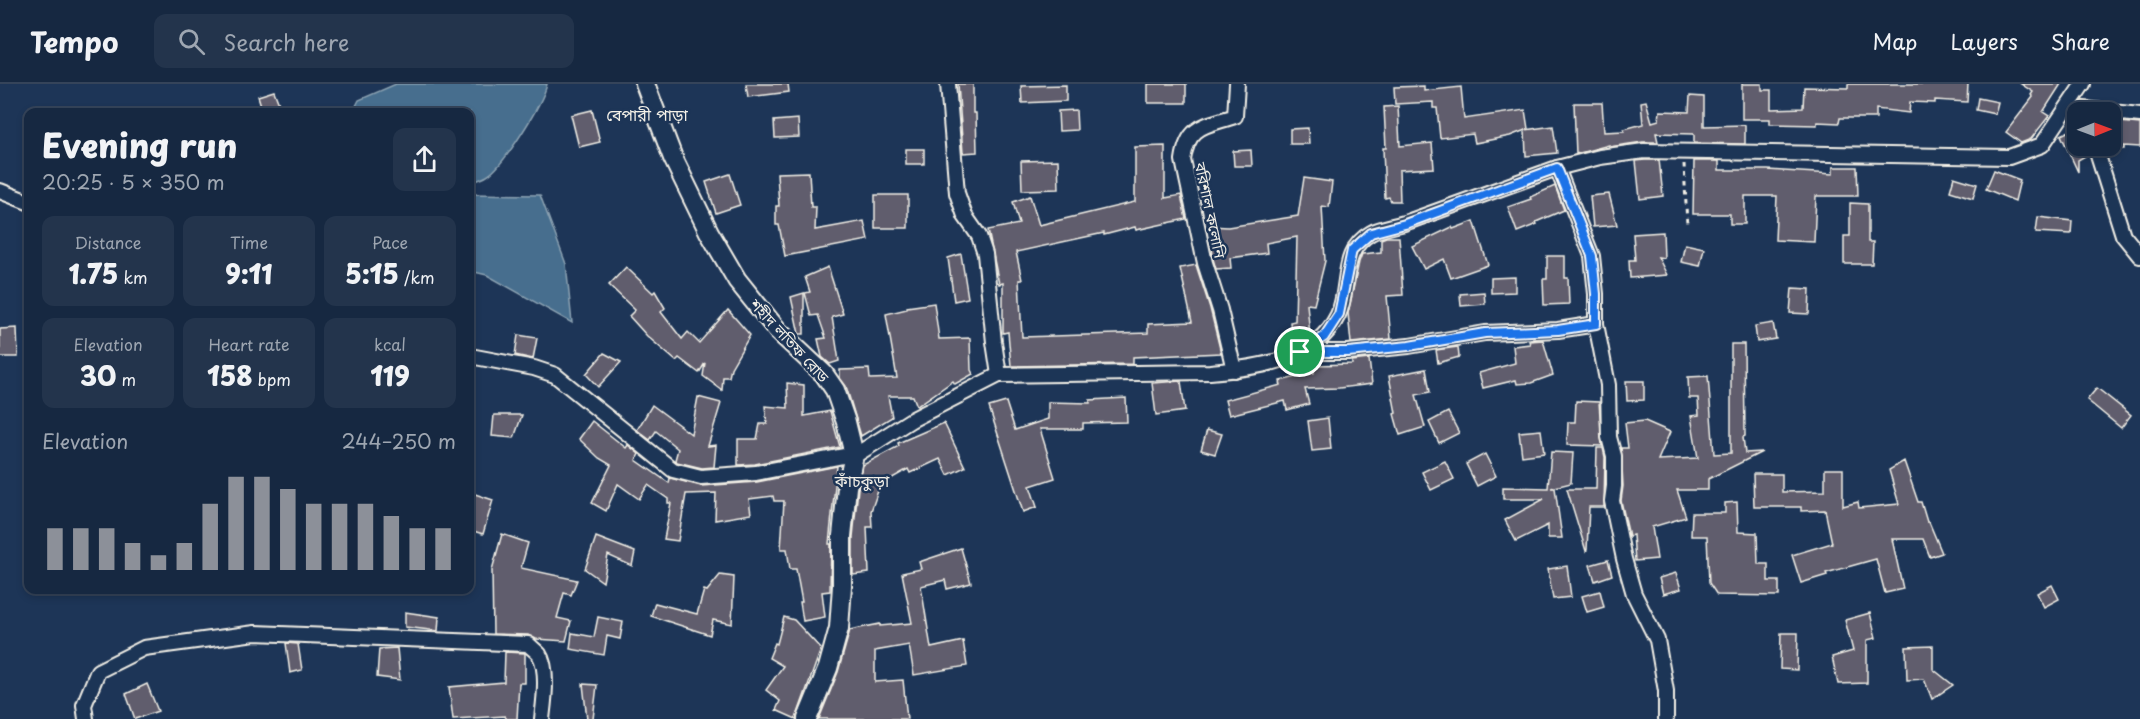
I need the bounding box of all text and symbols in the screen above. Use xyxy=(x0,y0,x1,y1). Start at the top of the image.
search box xyxy=(154,14,574,68)
text: Tempo xyxy=(30,20,118,63)
icon: search xyxy=(175,25,208,58)
text: Search here xyxy=(223,25,349,58)
text: Map xyxy=(1873,25,1917,57)
text: Layers xyxy=(1950,25,2018,57)
text: Share xyxy=(2051,25,2110,57)
district label: বেপারী পাড়া xyxy=(606,102,688,126)
north arrow xyxy=(2067,102,2121,156)
map controls xyxy=(2067,102,2121,156)
text: Evening run xyxy=(42,119,237,169)
button: share xyxy=(393,128,456,191)
street label: বরিশাল কলোনি xyxy=(1189,159,1233,261)
text: 20:25 · 5 × 350 m xyxy=(42,167,225,197)
text: Distance xyxy=(74,230,142,254)
text: Time xyxy=(230,230,268,254)
text: Pace xyxy=(372,230,408,254)
text: 1.75 xyxy=(68,254,118,293)
text: 9:11 xyxy=(225,254,273,293)
text: 5:15 xyxy=(345,254,399,293)
text: km xyxy=(118,265,148,289)
text: /km xyxy=(399,265,435,289)
street label: শহীদ লতিফ রোড xyxy=(744,292,835,387)
pin xyxy=(1274,326,1325,377)
text: Elevation xyxy=(73,332,143,356)
text: Heart rate xyxy=(209,332,289,356)
text: kcal xyxy=(374,332,406,356)
icon: arrive xyxy=(1283,335,1316,368)
text: 30 xyxy=(80,356,116,395)
text: 158 xyxy=(207,356,253,395)
text: 119 xyxy=(370,356,410,395)
text: m xyxy=(116,367,136,391)
text: bpm xyxy=(253,367,291,391)
text: Elevation xyxy=(42,426,128,456)
text: 244–250 m xyxy=(342,426,456,456)
district label: কাঁচকুড়া xyxy=(834,468,890,492)

